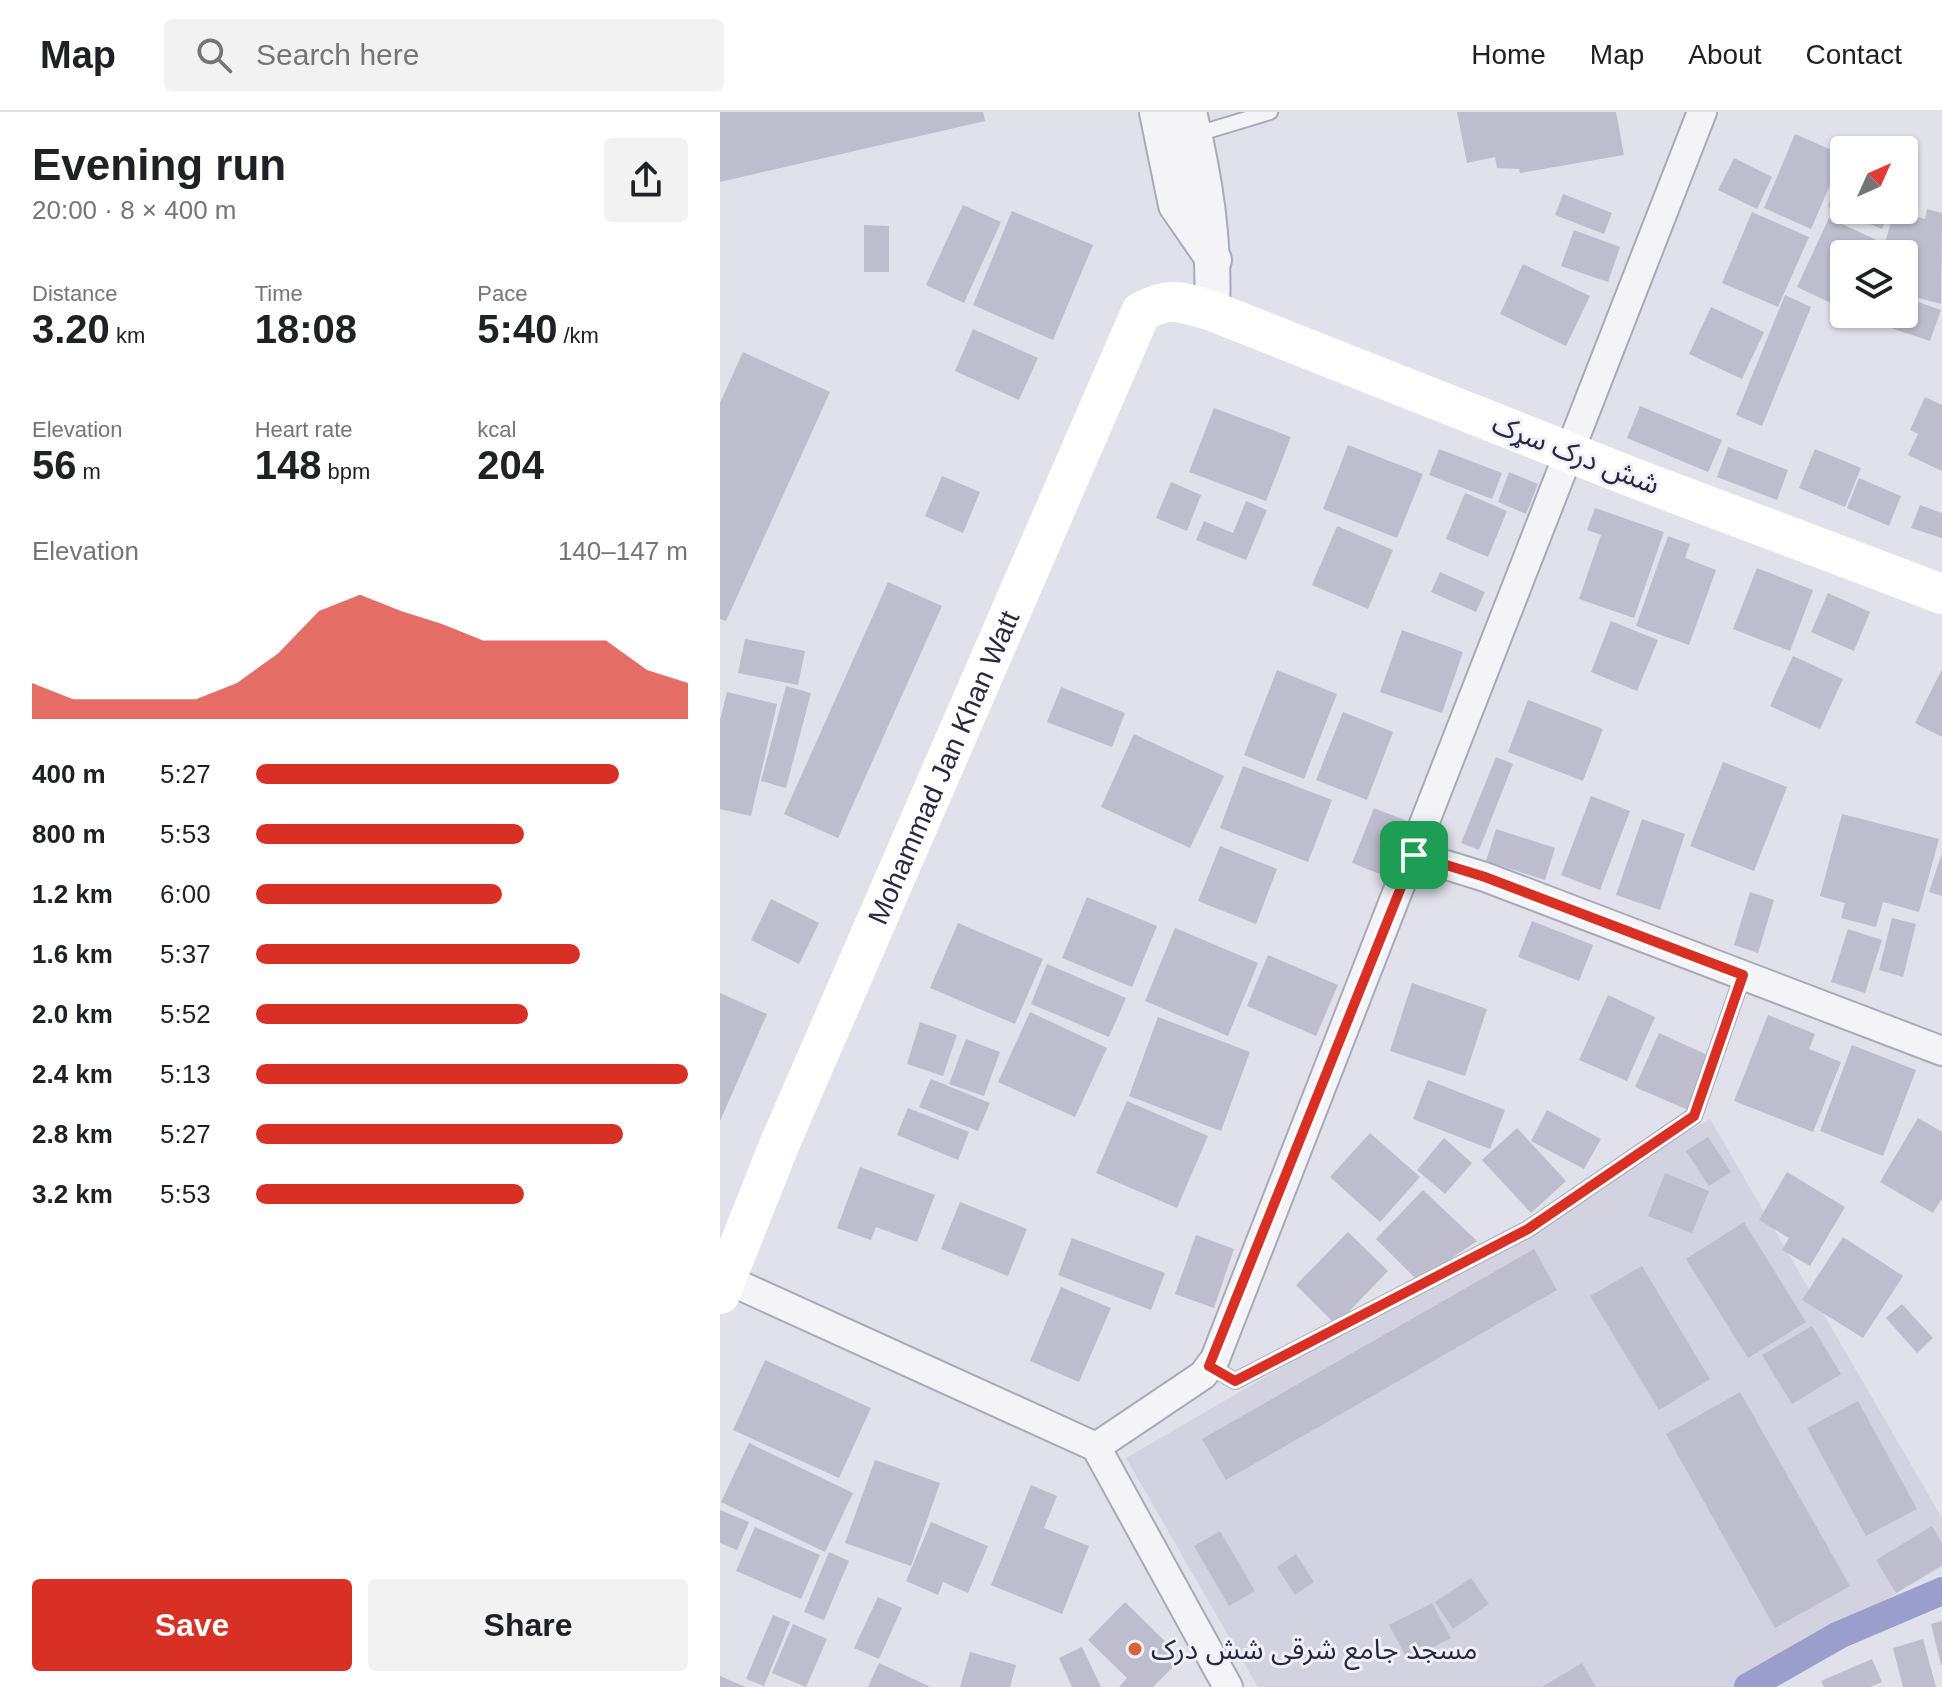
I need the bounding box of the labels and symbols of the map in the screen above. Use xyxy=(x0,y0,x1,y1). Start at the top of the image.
north arrow xyxy=(1830,136,1918,224)
street label: شش درک سړک xyxy=(1488,408,1664,501)
street label: Mohammad Jan Khan Watt xyxy=(862,606,1025,929)
pin xyxy=(1380,821,1448,889)
place label: مسجد جامع شرقی شش درک xyxy=(1151,1634,1477,1670)
marker: مسجد جامع شرقی شش درک xyxy=(1126,1640,1144,1658)

